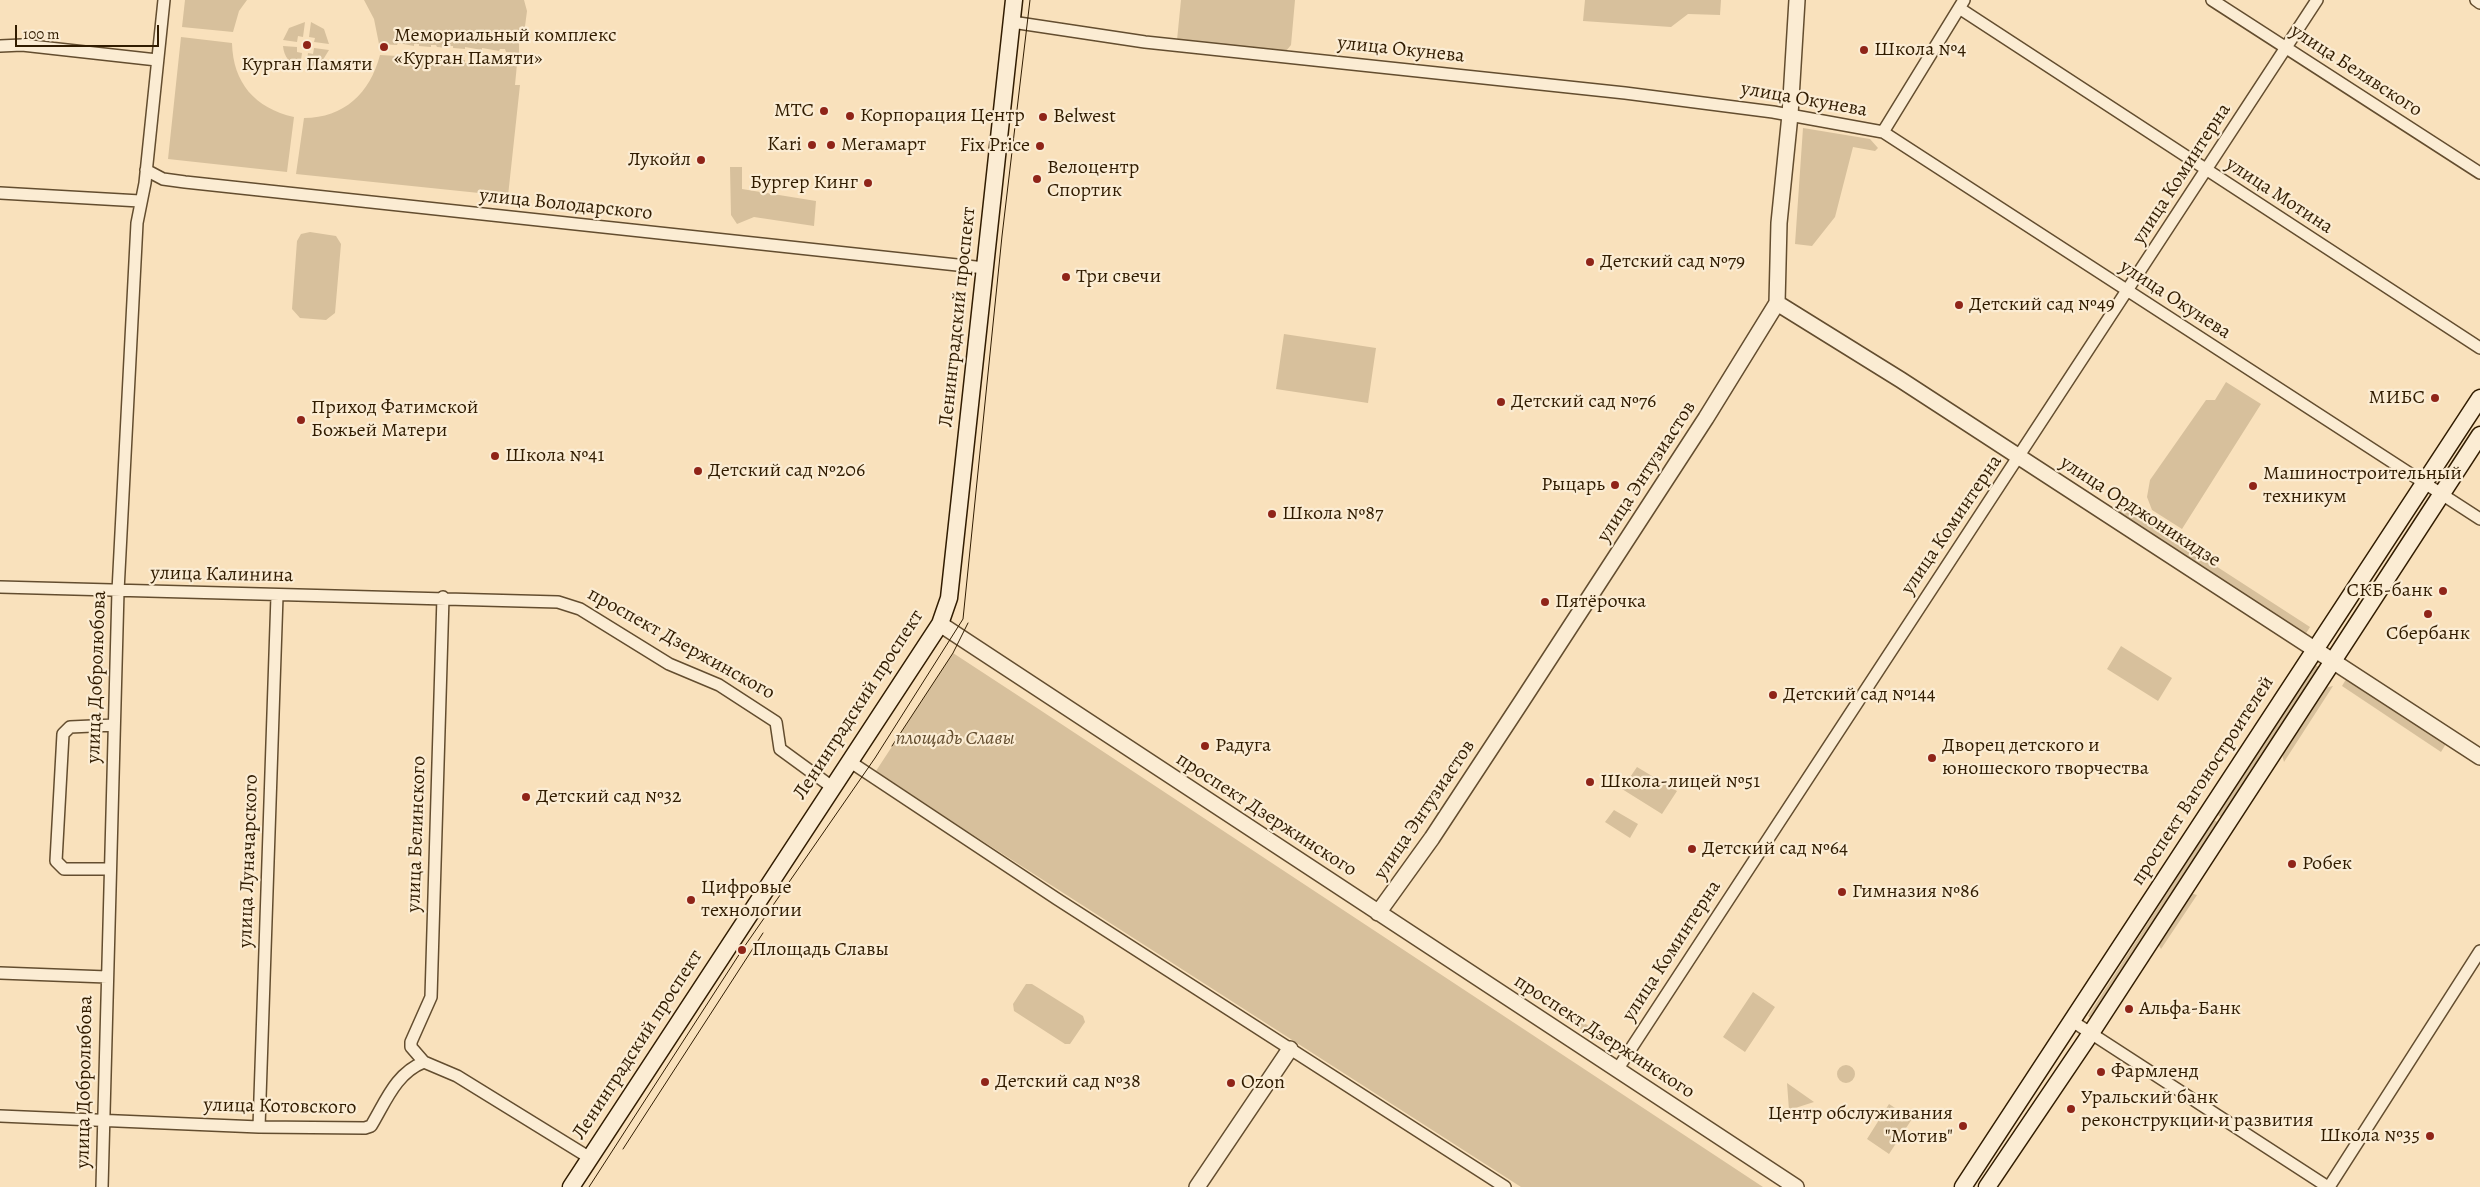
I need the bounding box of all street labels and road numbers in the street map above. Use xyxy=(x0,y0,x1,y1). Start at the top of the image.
street label: улица Белявского xyxy=(2286,19,2426,123)
street label: улица Окунева xyxy=(1336,31,1466,69)
street label: улица Окунева xyxy=(1739,77,1869,123)
street label: улица Коминтерна xyxy=(2127,99,2237,249)
street label: улица Мотина xyxy=(2221,152,2337,240)
street label: улица Володарского xyxy=(478,184,654,226)
street label: Ленинградский проспект xyxy=(934,206,982,428)
street label: улица Окунева xyxy=(2115,255,2235,345)
street label: улица Энтузиастов xyxy=(1592,397,1702,547)
street label: улица Коминтерна xyxy=(1896,451,2008,599)
street label: улица Орджоникидзе xyxy=(2055,451,2225,573)
street label: улица Калинина xyxy=(150,562,294,588)
street label: проспект Дзержинского xyxy=(583,582,779,706)
street label: улица Добролюбова xyxy=(82,590,112,764)
street label: Ленинградский проспект xyxy=(789,606,929,804)
street label: проспект Вагоностроителей xyxy=(2126,672,2280,890)
street label: улица Энтузиастов xyxy=(1369,735,1481,885)
street label: проспект Дзержинского xyxy=(1171,748,1361,882)
street label: улица Белинского xyxy=(402,755,432,913)
street label: улица Луначарского xyxy=(234,774,264,948)
street label: улица Коминтерна xyxy=(1617,876,1727,1026)
street label: Ленинградский проспект xyxy=(568,946,708,1144)
street label: проспект Дзержинского xyxy=(1509,970,1699,1104)
street label: улица Добролюбова xyxy=(71,995,99,1169)
street label: улица Котовского xyxy=(203,1094,357,1120)

